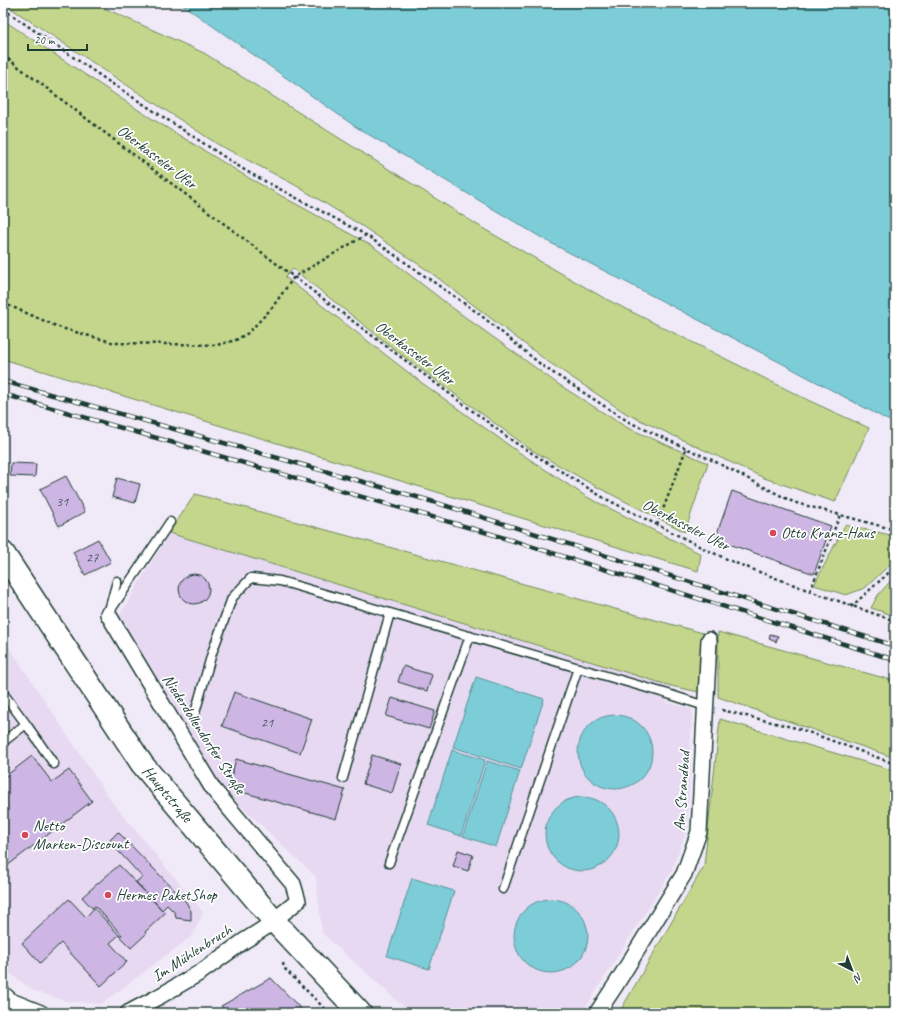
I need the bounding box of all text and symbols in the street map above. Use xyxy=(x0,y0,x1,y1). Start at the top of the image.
scale bar xyxy=(28,26,87,52)
text: 20 m xyxy=(34,32,56,48)
street label: Oberkasseler Ufer xyxy=(113,120,202,194)
street label: Oberkasseler Ufer xyxy=(371,316,460,390)
house number: 31 xyxy=(56,493,69,510)
street label: Oberkasseler Ufer xyxy=(639,495,734,556)
place label: Otto Kranz-Haus xyxy=(781,523,876,543)
marker: Otto Kranz-Haus xyxy=(768,528,778,538)
house number: 27 xyxy=(86,549,99,566)
street label: Niederdollendorfer Straße xyxy=(158,670,251,799)
house number: 21 xyxy=(261,714,274,731)
street label: Am Strandbad xyxy=(669,748,695,832)
street label: Hauptstraße xyxy=(138,762,198,828)
place label: Netto Marken-Discount xyxy=(33,816,130,854)
marker: Netto Marken-Discount xyxy=(20,830,30,840)
place label: Hermes PaketShop xyxy=(116,885,218,905)
marker: Hermes PaketShop xyxy=(103,890,113,900)
street label: Im Mühlenbruch xyxy=(148,919,237,986)
north arrow xyxy=(832,950,872,990)
text: N xyxy=(850,970,866,986)

